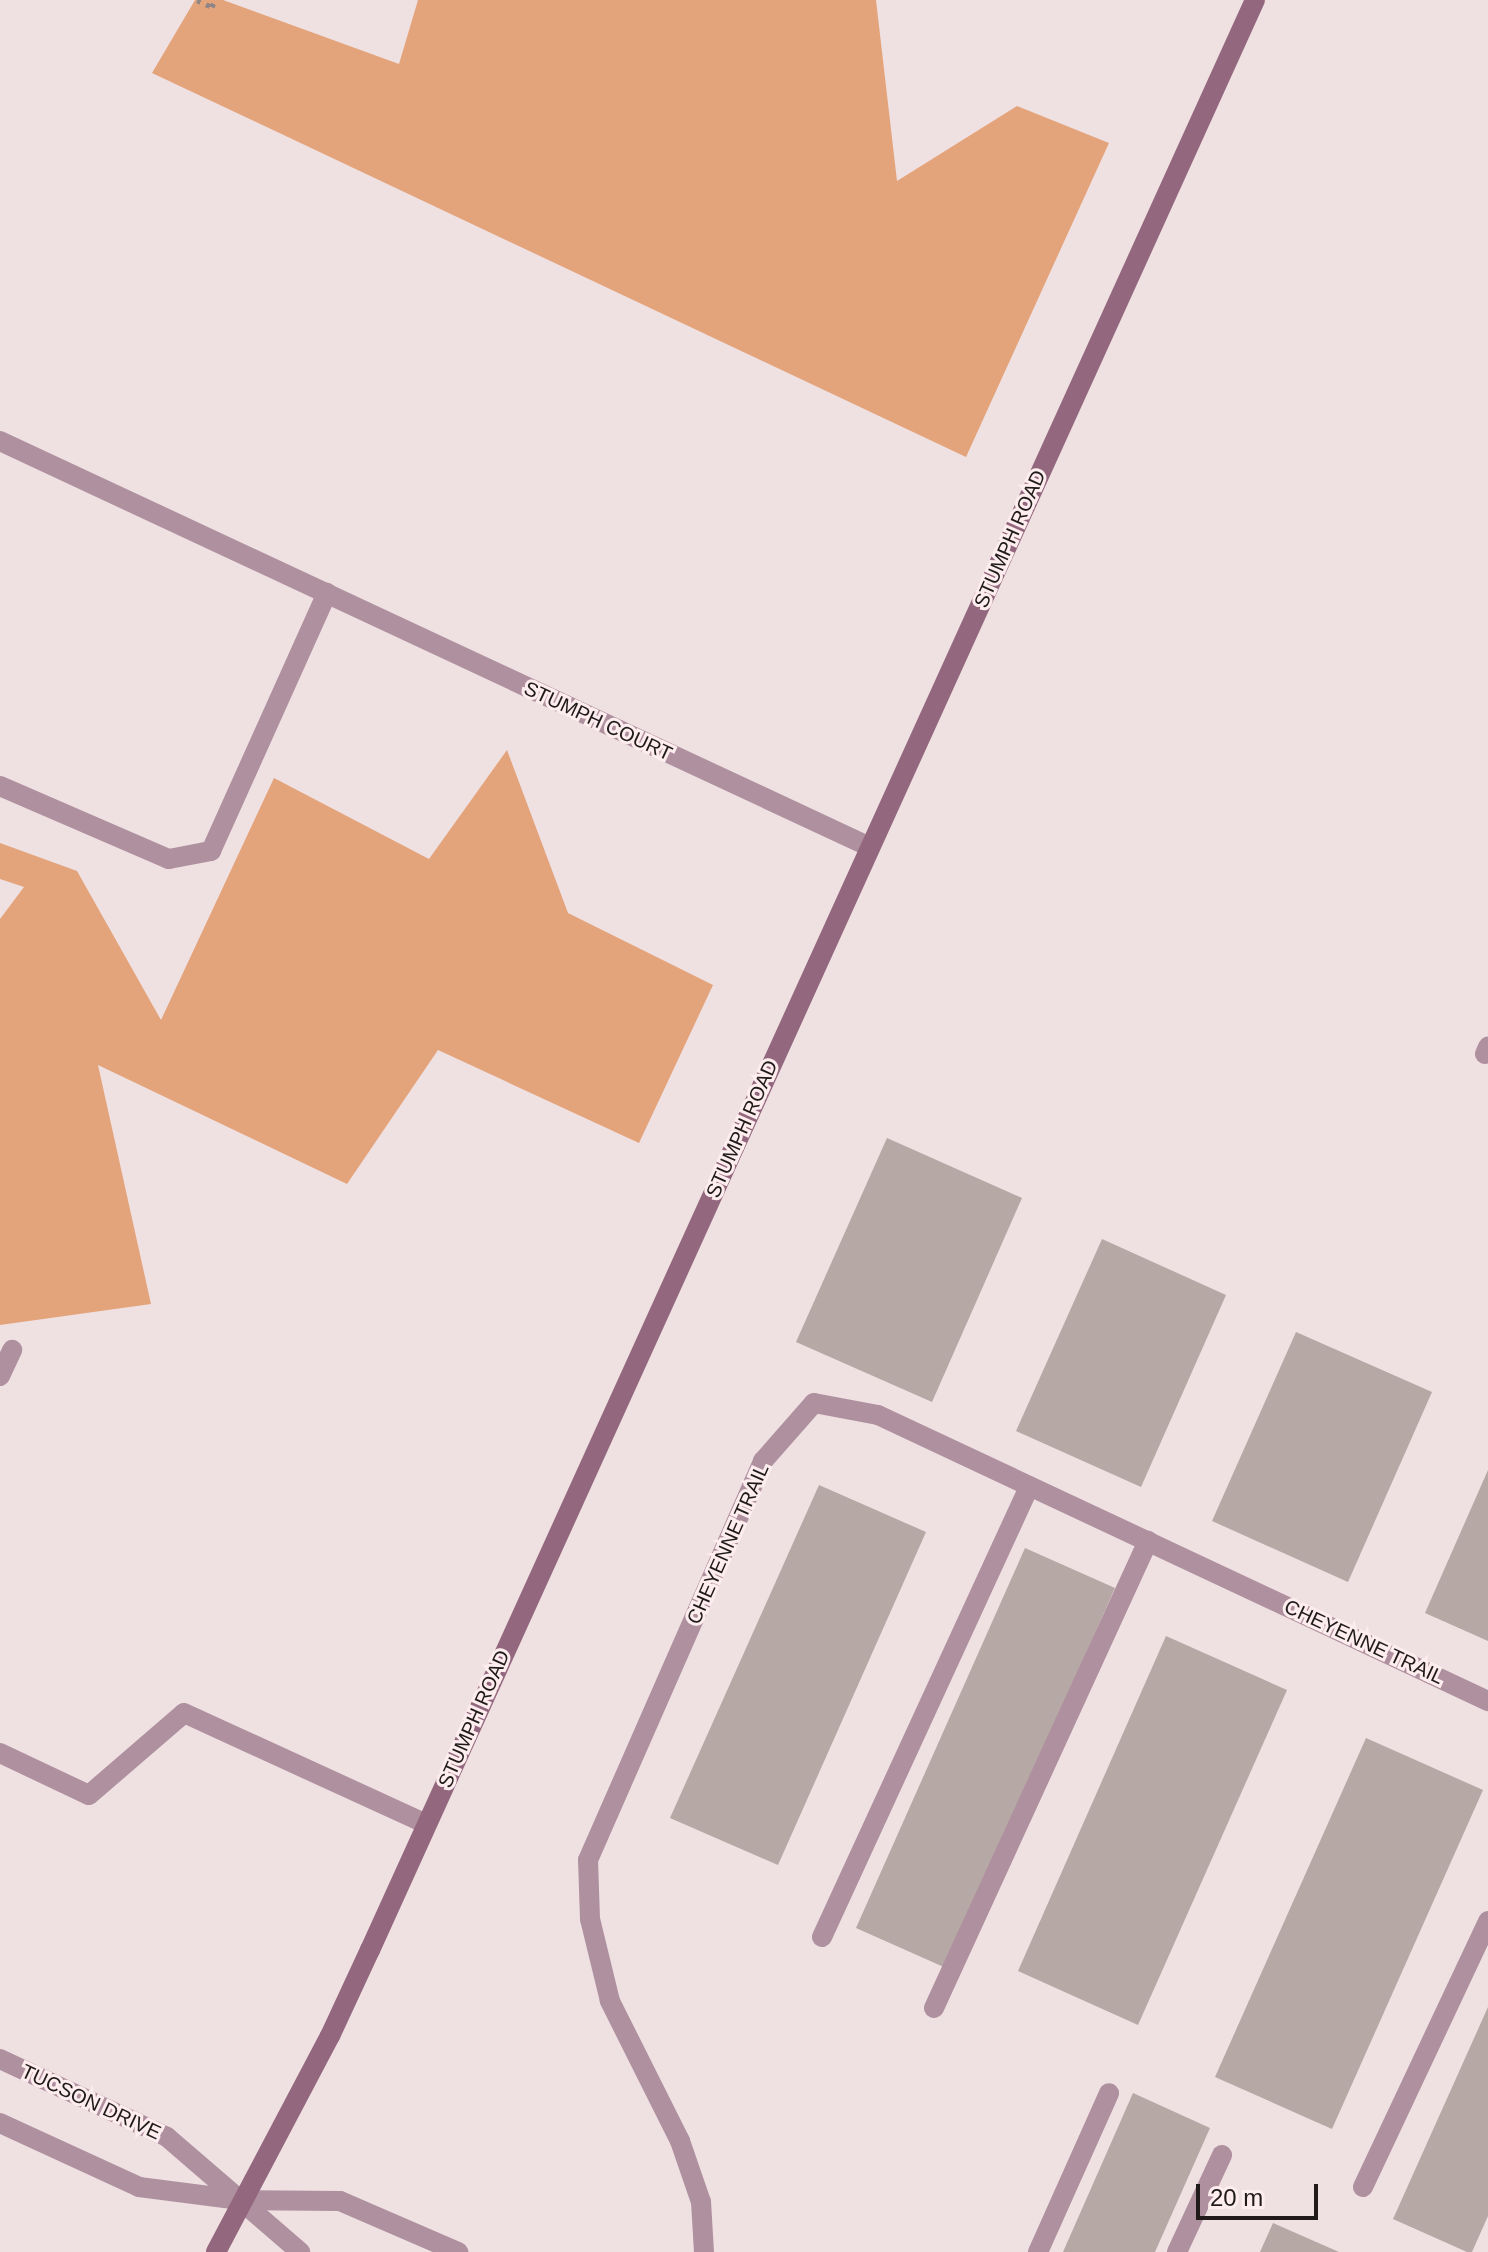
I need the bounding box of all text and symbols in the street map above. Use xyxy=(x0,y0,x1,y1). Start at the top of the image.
street label: STUMPH ROAD xyxy=(969,467,1051,611)
street label: STUMPH COURT xyxy=(520,676,676,766)
street label: STUMPH ROAD xyxy=(701,1057,783,1201)
street label: CHEYENNE TRAIL xyxy=(682,1460,774,1628)
street label: CHEYENNE TRAIL xyxy=(1280,1594,1448,1690)
street label: STUMPH ROAD xyxy=(433,1647,515,1791)
street label: TUCSON DRIVE xyxy=(17,2059,165,2145)
scale bar xyxy=(1200,2168,1322,2218)
text: 20 m xyxy=(1210,2184,1263,2211)

